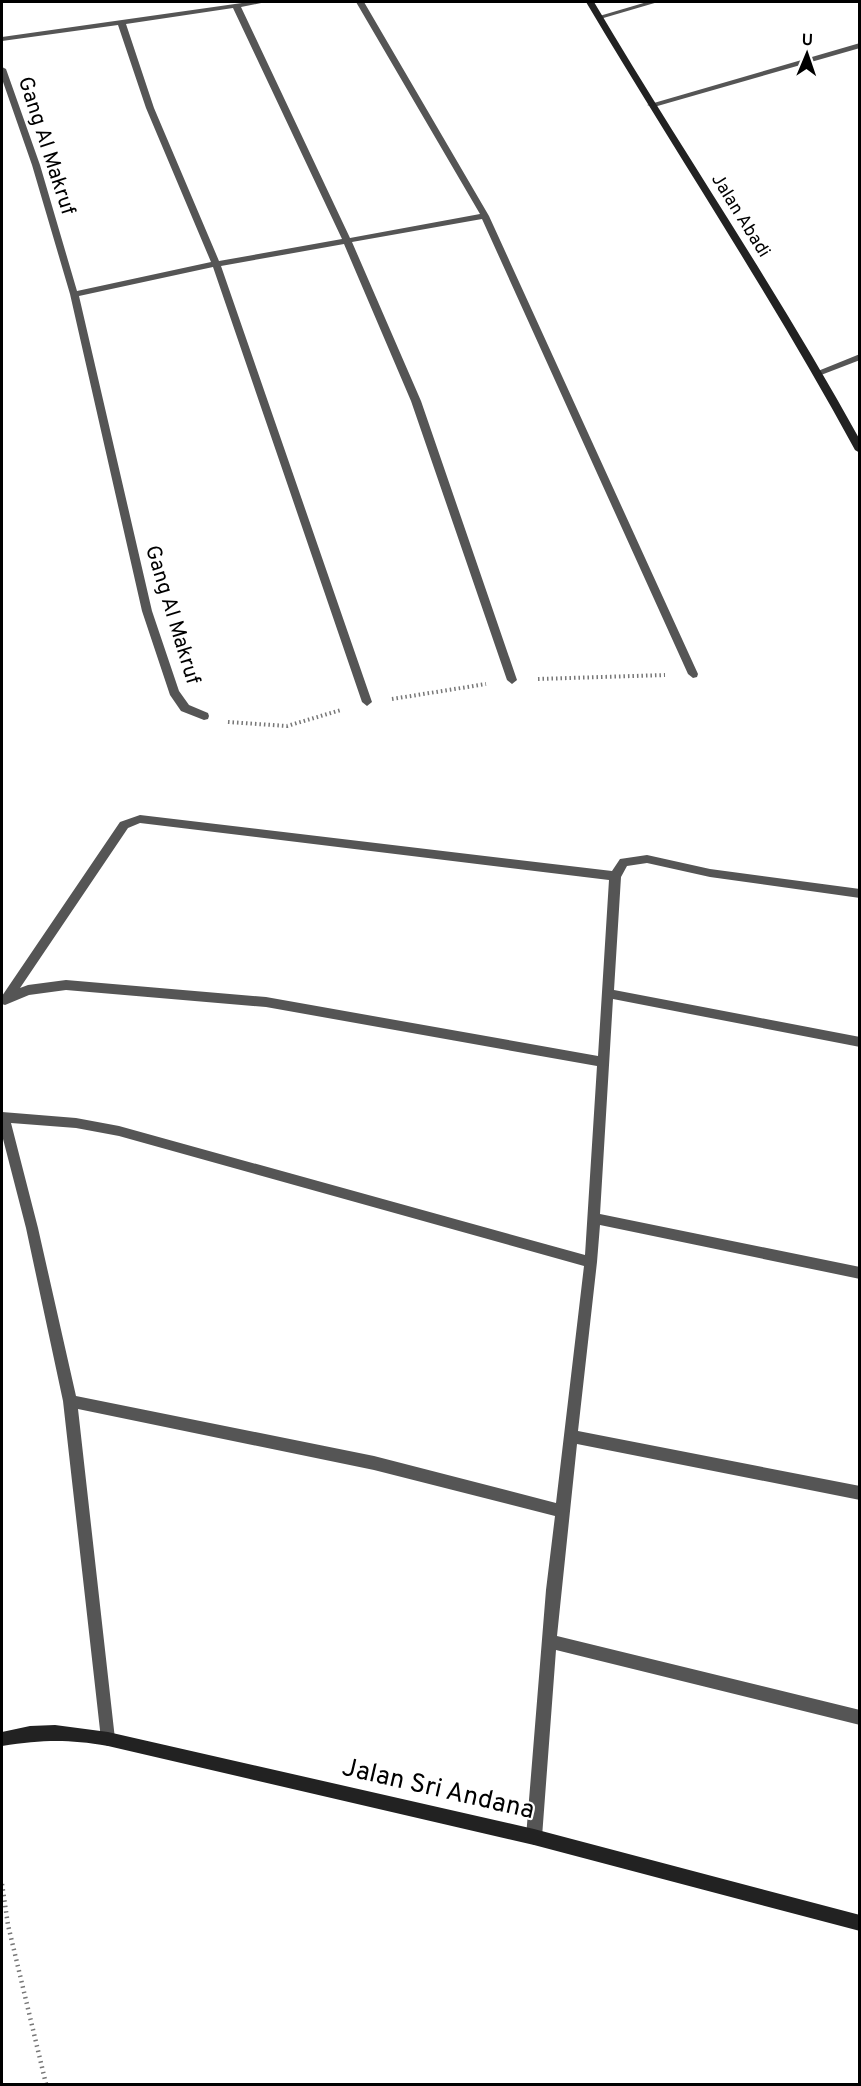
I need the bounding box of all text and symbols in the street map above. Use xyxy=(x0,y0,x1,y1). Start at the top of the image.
north arrow xyxy=(777,24,837,84)
text: U xyxy=(801,31,814,51)
street label: Gang Al Makruf xyxy=(11,73,81,219)
street label: Jalan Abadi xyxy=(705,170,775,262)
street label: Gang Al Makruf xyxy=(138,542,206,688)
street label: Jalan Sri Andana xyxy=(339,1752,537,1828)

